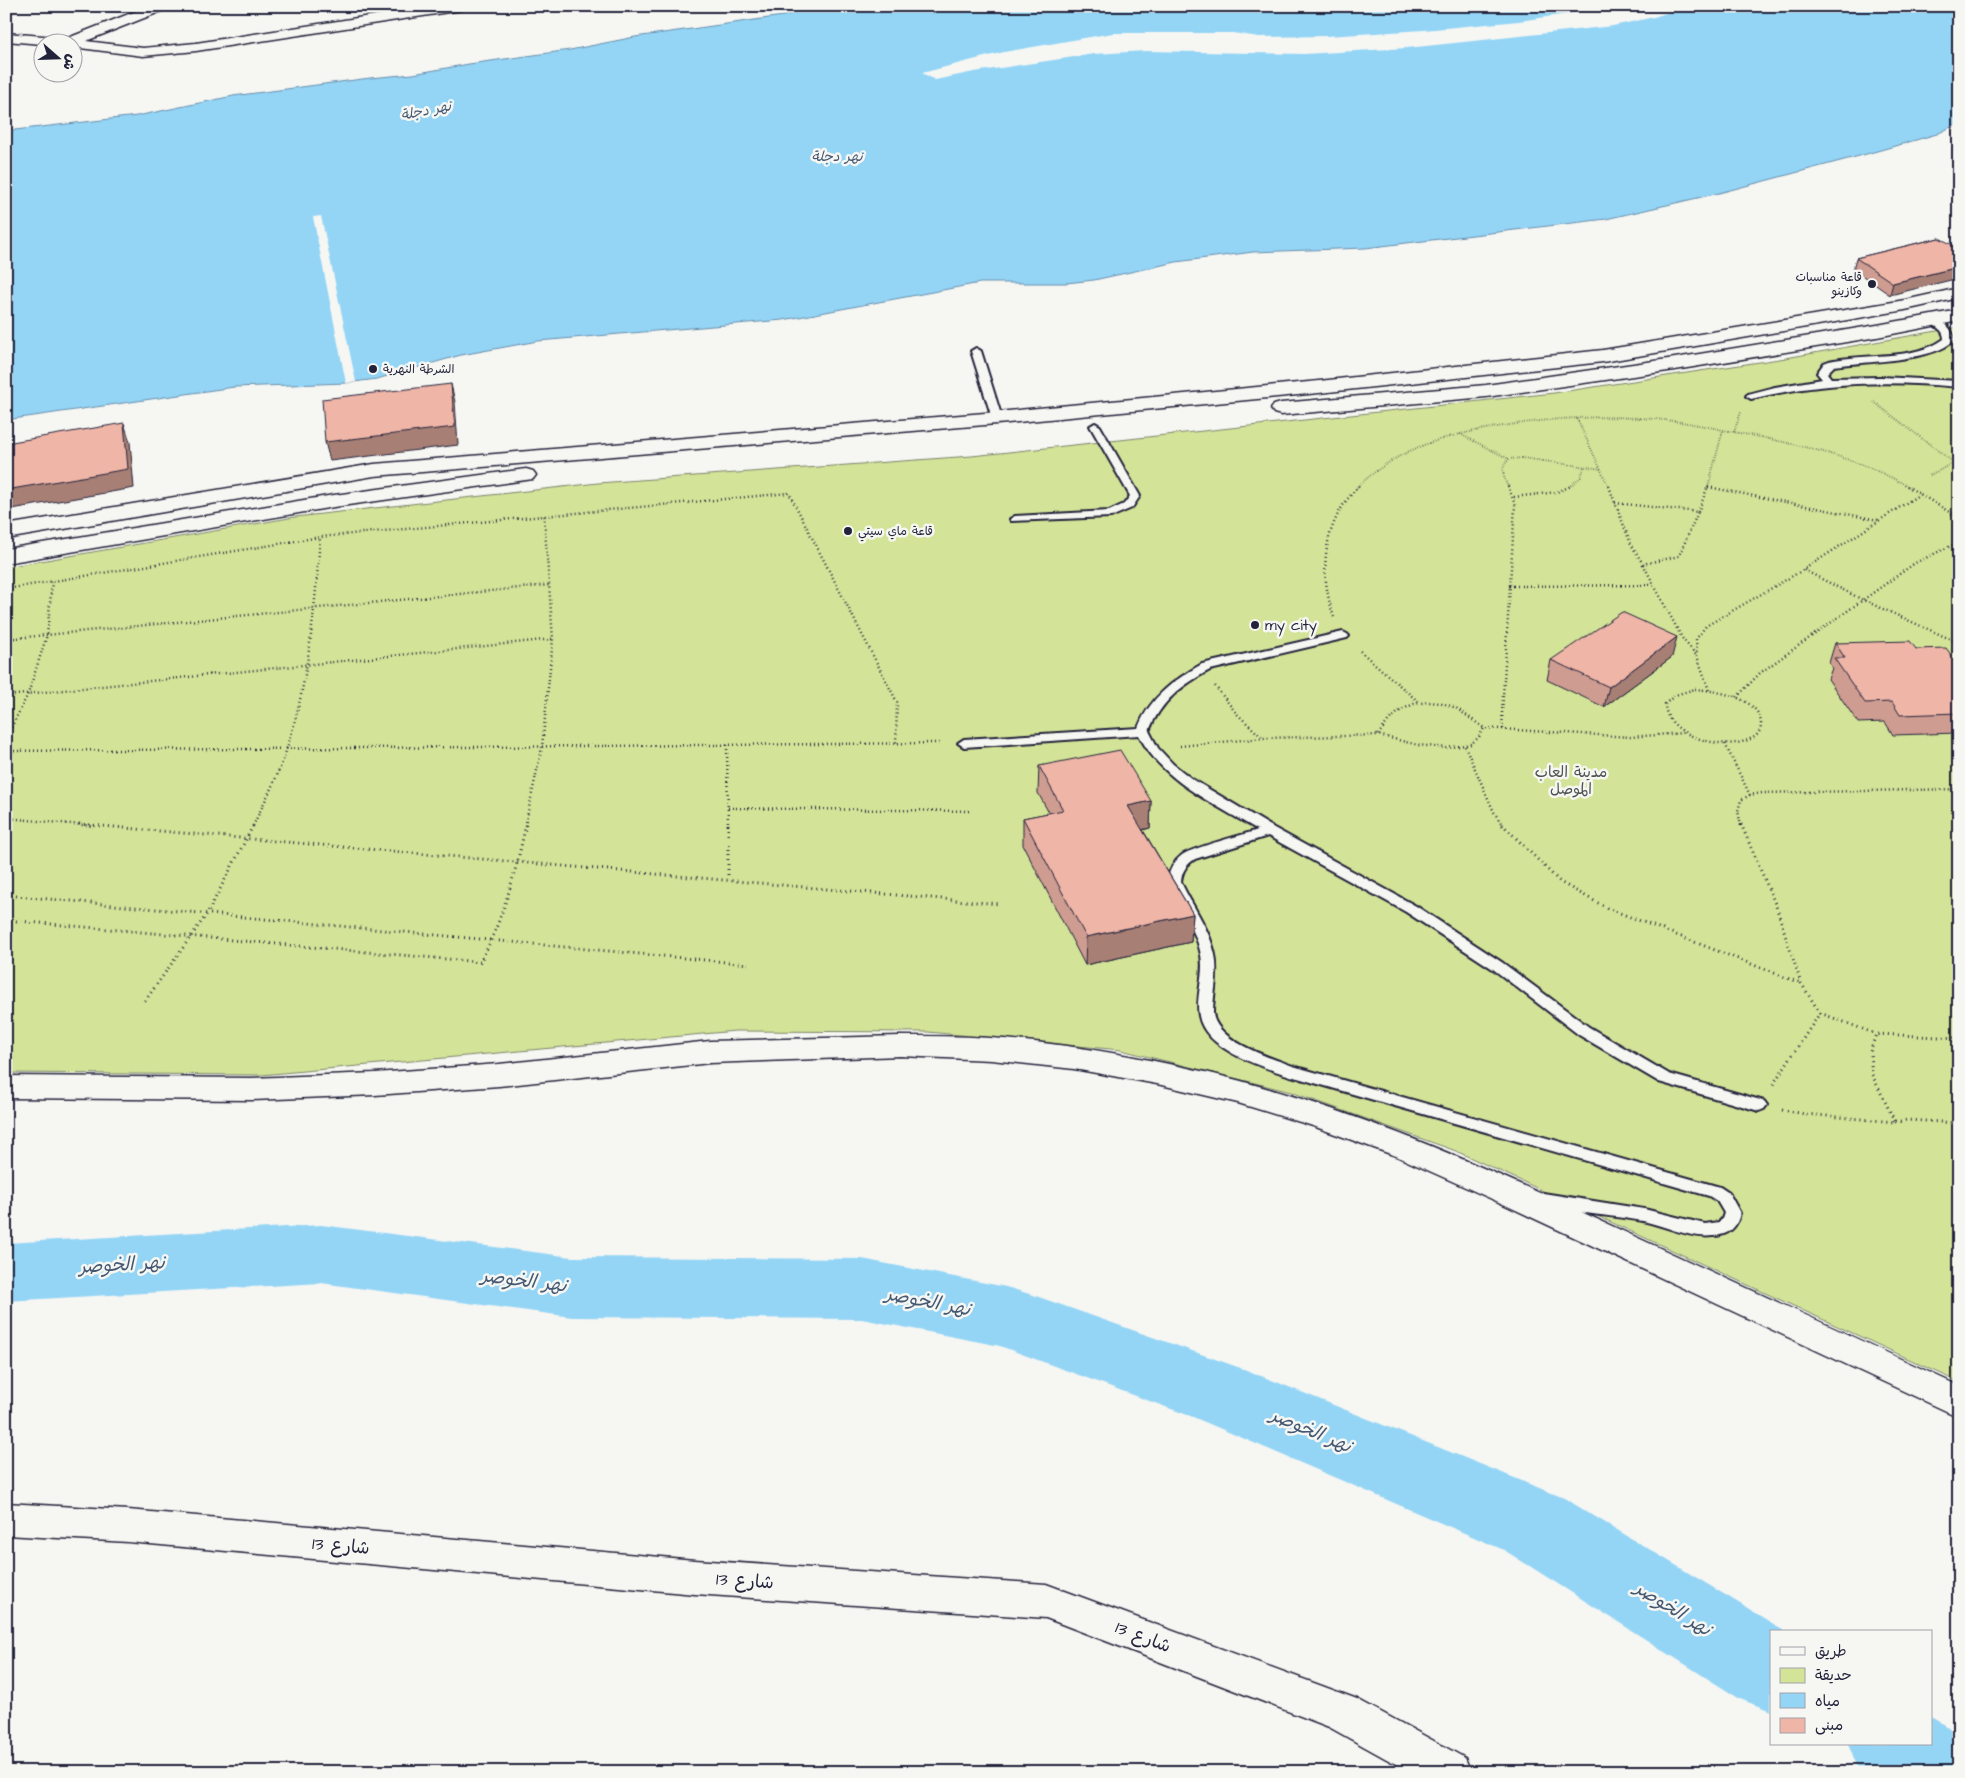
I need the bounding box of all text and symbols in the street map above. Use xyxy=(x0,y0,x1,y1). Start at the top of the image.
north arrow xyxy=(32,32,82,82)
text: ش xyxy=(57,51,81,73)
water label: نهر دجلة xyxy=(399,96,455,126)
water label: نهر دجلة xyxy=(811,147,865,167)
place label: قاعة مناسبات وكازينو xyxy=(1795,269,1862,300)
marker: قاعة مناسبات وكازينو xyxy=(1866,278,1878,290)
place label: الشرطة النهرية xyxy=(383,361,454,378)
marker: الشرطة النهرية xyxy=(367,363,379,375)
place label: قاعة ماي سيتي xyxy=(858,523,933,542)
marker: قاعة ماي سيتي xyxy=(842,525,854,537)
place label: my city xyxy=(1265,615,1317,637)
marker: my city xyxy=(1249,619,1261,631)
park label: مدينة العاب الموصل xyxy=(1535,762,1607,800)
water label: نهر الخوصر xyxy=(76,1249,167,1281)
water label: نهر الخوصر xyxy=(477,1262,570,1300)
water label: نهر الخوصر xyxy=(881,1280,974,1324)
water label: نهر الخوصر xyxy=(1264,1401,1357,1461)
street label: شارع 13 xyxy=(311,1531,371,1561)
street label: شارع 13 xyxy=(715,1567,775,1595)
water label: نهر الخوصر xyxy=(1627,1573,1718,1644)
street label: شارع 13 xyxy=(1112,1615,1174,1659)
legend xyxy=(1770,1630,1932,1746)
text: طريق xyxy=(1815,1641,1847,1662)
text: حديقة xyxy=(1815,1665,1852,1686)
text: مياه xyxy=(1815,1691,1840,1712)
text: مبنى xyxy=(1815,1715,1843,1736)

